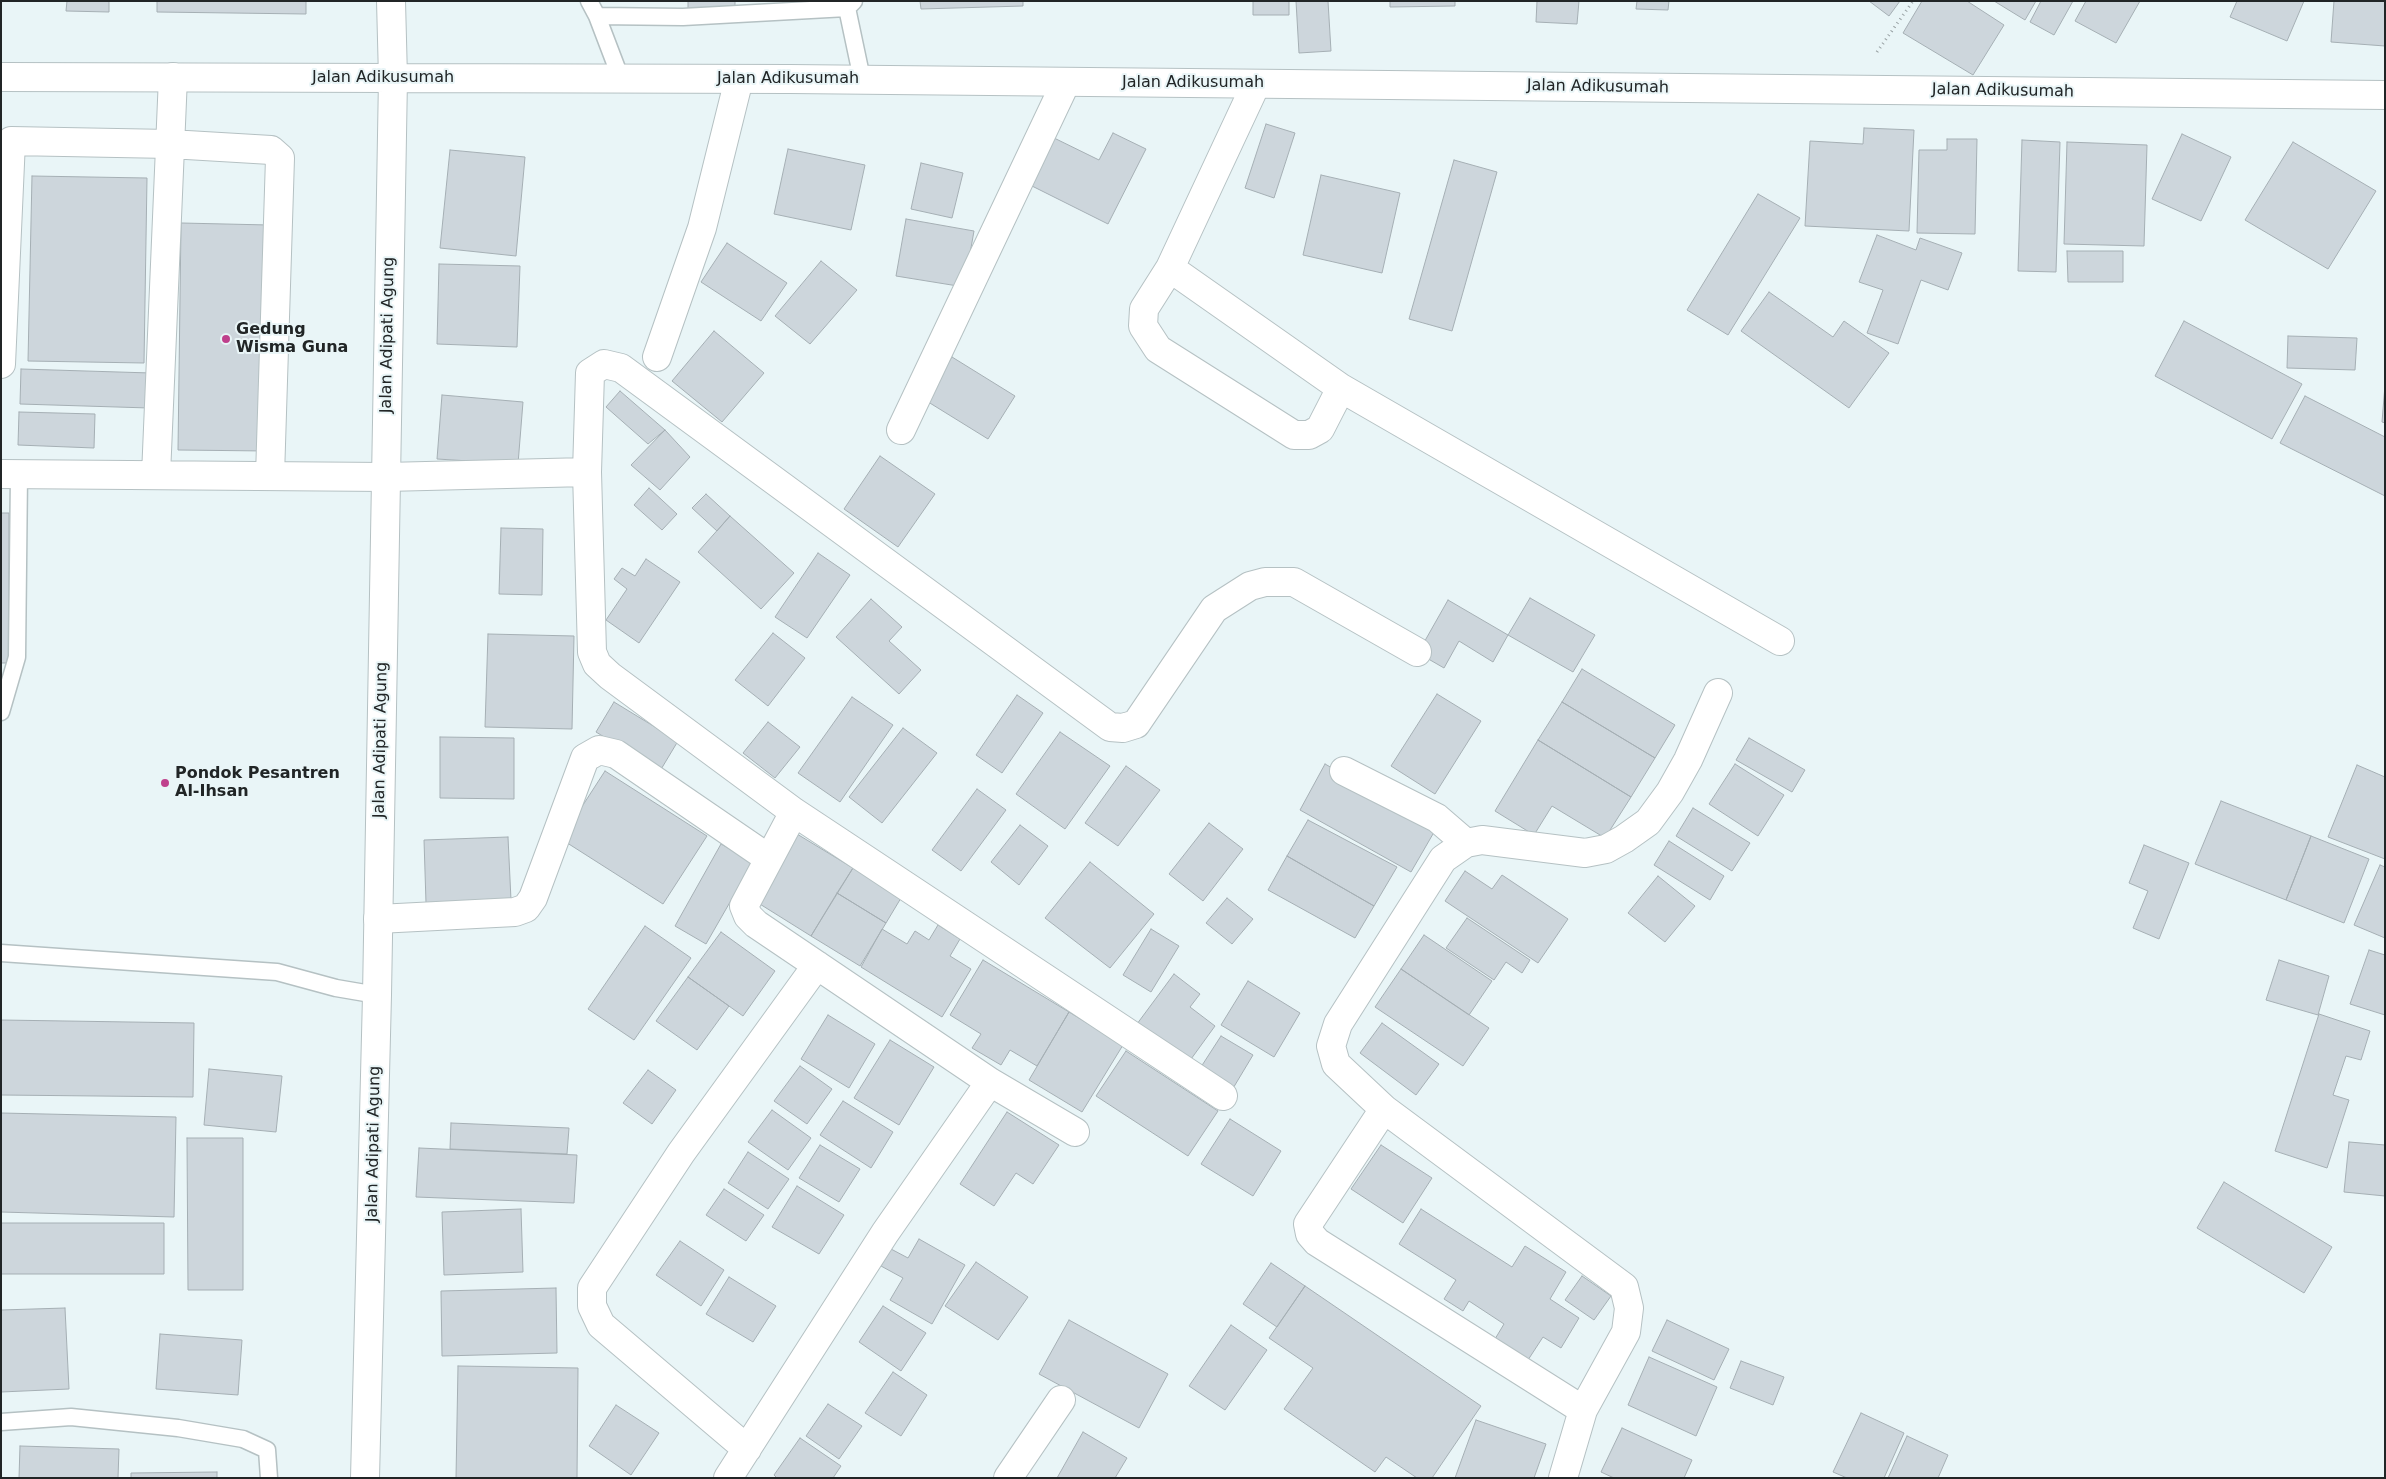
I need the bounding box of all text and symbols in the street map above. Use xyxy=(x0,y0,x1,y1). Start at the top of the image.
street label: Jalan Adikusumah xyxy=(312,68,454,88)
street label: Jalan Adikusumah xyxy=(717,69,859,89)
street label: Jalan Adikusumah xyxy=(1122,73,1264,93)
street label: Jalan Adikusumah xyxy=(1527,76,1669,98)
street label: Jalan Adikusumah xyxy=(1932,80,2074,102)
street label: Jalan Adipati Agung xyxy=(377,257,399,413)
place label: Gedung Wisma Guna xyxy=(236,320,348,358)
marker: Gedung Wisma Guna xyxy=(220,333,232,345)
street label: Jalan Adipati Agung xyxy=(370,662,392,818)
place label: Pondok Pesantren Al-Ihsan xyxy=(175,764,340,802)
marker: Pondok Pesantren Al-Ihsan xyxy=(159,777,171,789)
street label: Jalan Adipati Agung xyxy=(363,1066,385,1222)

